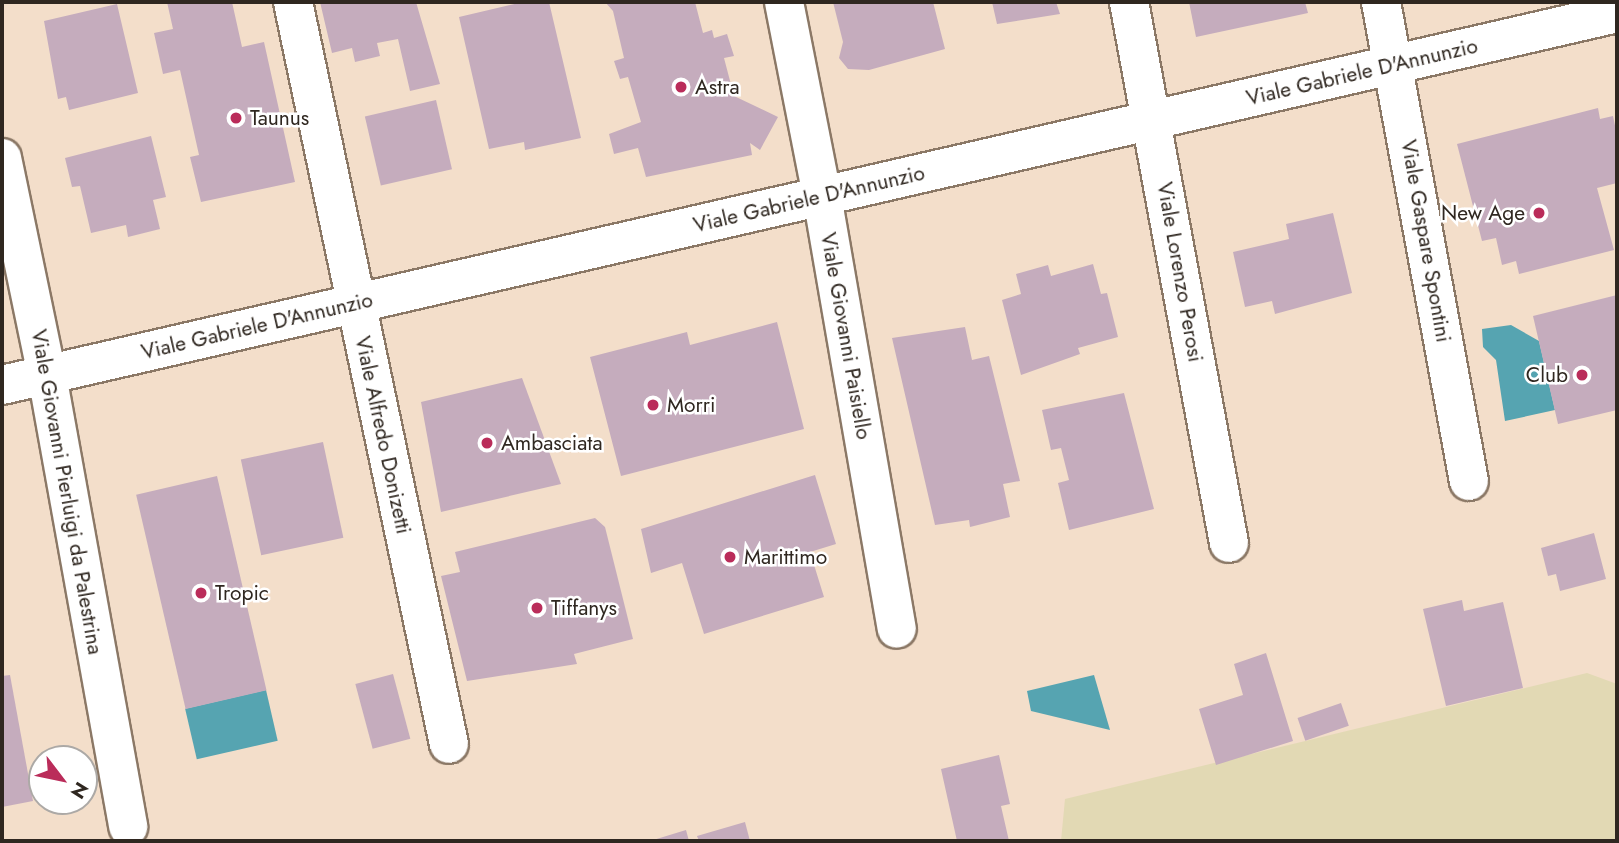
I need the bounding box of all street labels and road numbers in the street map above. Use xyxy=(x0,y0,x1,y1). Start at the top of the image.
street label: Viale Gabriele D'Annunzio xyxy=(1244,33,1480,111)
street label: Viale Gaspare Spontini xyxy=(1396,138,1456,344)
street label: Viale Gabriele D'Annunzio xyxy=(691,160,927,238)
street label: Viale Lorenzo Perosi xyxy=(1152,180,1208,364)
street label: Viale Giovanni Paisiello xyxy=(815,231,877,441)
street label: Viale Gabriele D'Annunzio xyxy=(139,287,375,365)
street label: Viale Giovanni Pierluigi da Palestrina xyxy=(26,327,108,657)
street label: Viale Alfredo Donizetti xyxy=(350,334,416,536)

